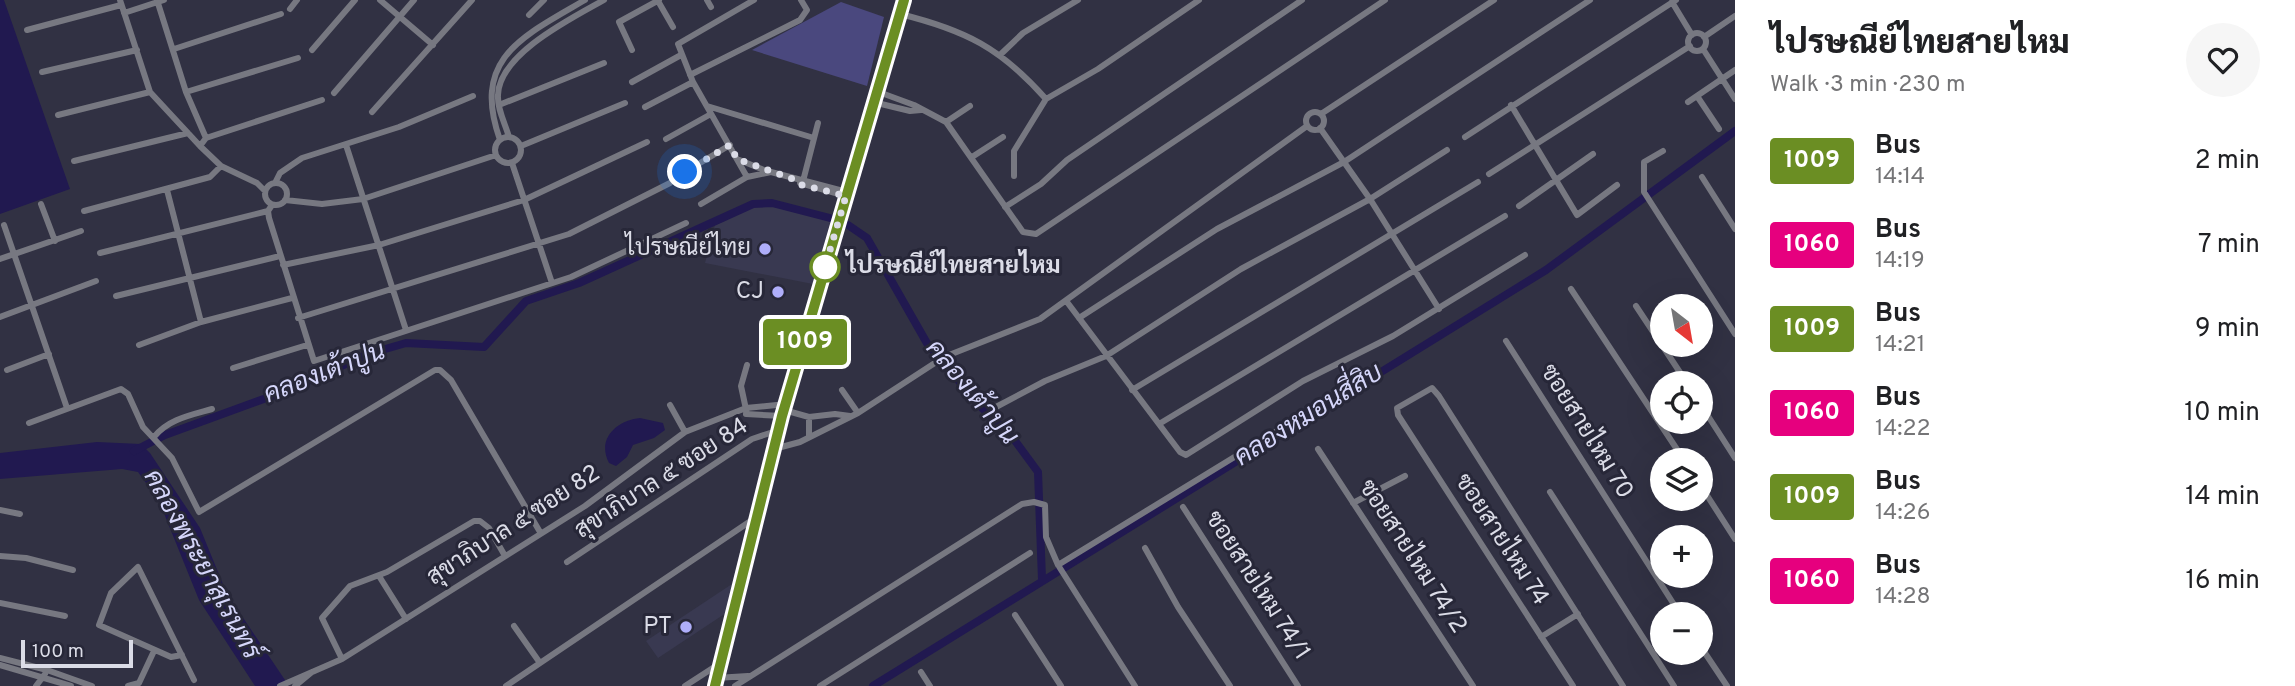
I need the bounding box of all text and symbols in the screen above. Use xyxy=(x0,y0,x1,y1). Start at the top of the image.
button: heart xyxy=(2186,23,2260,97)
text: ไปรษณีย์ไทยสายไหม xyxy=(1770,24,2070,66)
text: Walk · 3 min · 230 m xyxy=(1770,71,1966,100)
text: Bus xyxy=(1875,130,1921,163)
text: 2 min xyxy=(2195,145,2260,178)
text: 1009 xyxy=(1784,146,1840,176)
your location xyxy=(667,154,702,189)
text: 14:14 xyxy=(1875,163,1925,192)
text: Bus xyxy=(1875,214,1921,247)
text: 7 min xyxy=(2198,229,2260,262)
text: 1060 xyxy=(1784,230,1840,260)
place label: ไปรษณีย์ไทย xyxy=(624,231,751,264)
marker: ไปรษณีย์ไทย xyxy=(757,241,773,257)
text: 14:19 xyxy=(1875,247,1925,276)
place label: ไปรษณีย์ไทยสายไหม xyxy=(844,249,1061,282)
marker: ไปรษณีย์ไทยสายไหม xyxy=(810,252,840,282)
place label: CJ xyxy=(736,277,764,307)
marker: CJ xyxy=(770,284,786,300)
north arrow xyxy=(1650,294,1713,357)
map controls xyxy=(1650,294,1713,665)
text: Bus xyxy=(1875,298,1921,331)
text: 9 min xyxy=(2195,313,2260,346)
text: 1009 xyxy=(1784,314,1840,344)
line badge: 1009 xyxy=(756,319,854,365)
text: 1009 xyxy=(777,327,833,357)
text: 14:21 xyxy=(1875,331,1925,360)
water label: คลองเต้าปูน xyxy=(917,332,1027,453)
water label: คลองเต้าปูน xyxy=(259,334,391,412)
water label: คลองหมอนสี่สิบ xyxy=(1224,350,1390,475)
street label: ซอยสายไหม 70 xyxy=(1533,358,1642,505)
button: locate xyxy=(1650,371,1713,434)
text: Bus xyxy=(1875,382,1921,415)
text: 10 min xyxy=(2184,397,2260,430)
text: 1060 xyxy=(1784,398,1840,428)
street label: สุขาภิบาล ๕ ซอย 84 xyxy=(569,411,754,546)
text: 14:22 xyxy=(1875,415,1931,444)
button: layers xyxy=(1650,448,1713,511)
street label: สุขาภิบาล ๕ ซอย 82 xyxy=(421,458,606,593)
water label: คลองพระยาสุเรนทร์ xyxy=(135,463,272,669)
text: Bus xyxy=(1875,466,1921,499)
street label: ซอยสายไหม 74 xyxy=(1447,467,1557,611)
street label: ซอยสายไหม 74/2 xyxy=(1351,473,1475,640)
text: 14 min xyxy=(2185,481,2260,514)
text: 1009 xyxy=(1784,482,1840,512)
text: 14:26 xyxy=(1875,499,1930,528)
street label: ซอยสายไหม 74/1 xyxy=(1198,504,1319,666)
button: + xyxy=(1650,525,1713,588)
text: Bus xyxy=(1875,550,1921,583)
text: 16 min xyxy=(2185,565,2260,598)
text: 1060 xyxy=(1784,566,1840,596)
text: 14:28 xyxy=(1875,583,1931,612)
button: − xyxy=(1650,602,1713,665)
place label: PT xyxy=(643,612,672,642)
marker: PT xyxy=(678,619,694,635)
scale bar xyxy=(21,637,133,669)
text: 100 m xyxy=(32,640,84,664)

